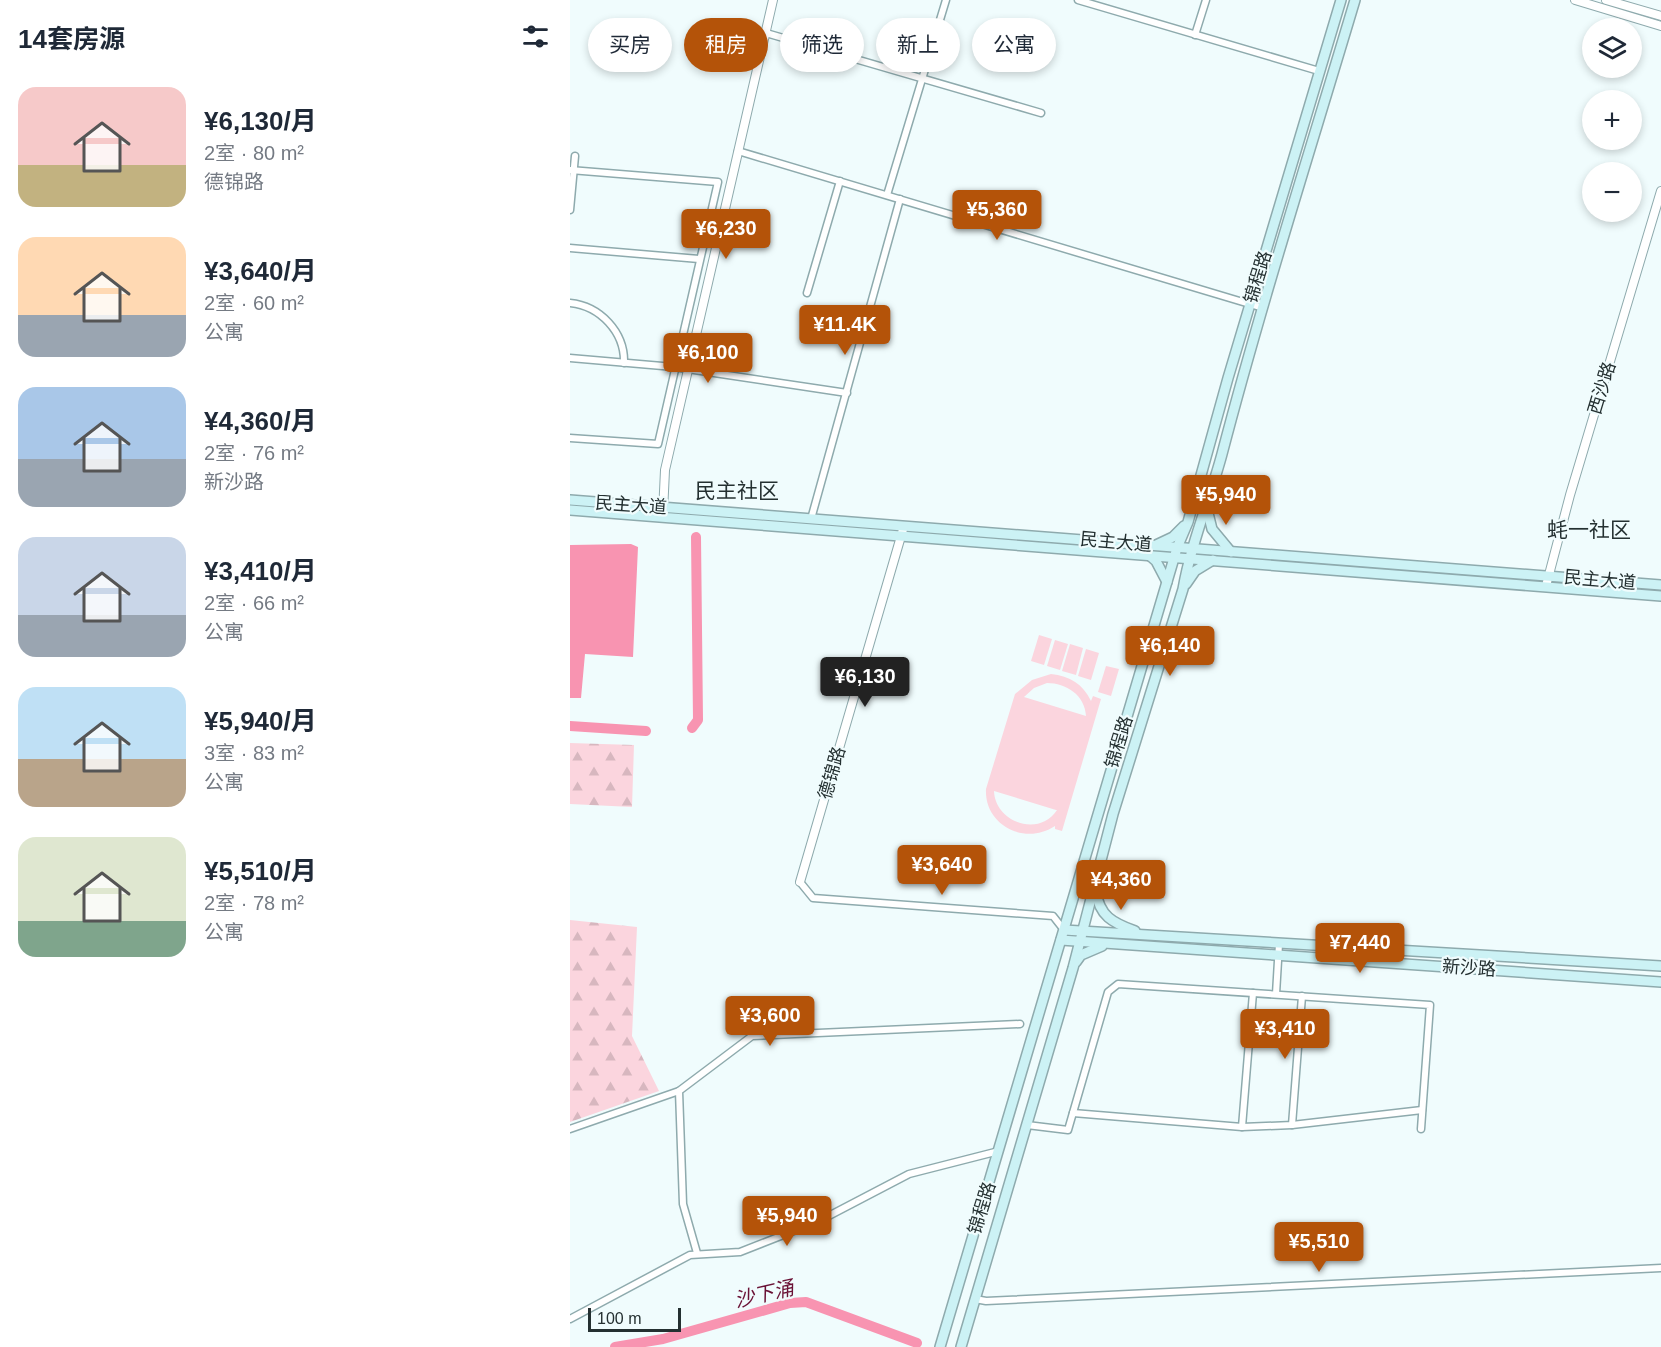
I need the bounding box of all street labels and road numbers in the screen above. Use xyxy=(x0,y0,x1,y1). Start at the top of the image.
street label: 锦程路 xyxy=(1241,248,1275,306)
street label: 西沙路 xyxy=(1585,359,1619,417)
street label: 民主大道 xyxy=(594,493,668,517)
street label: 民主大道 xyxy=(1079,529,1153,555)
street label: 民主大道 xyxy=(1563,567,1637,593)
street label: 锦程路 xyxy=(1102,713,1136,771)
street label: 德锦路 xyxy=(815,744,849,802)
street label: 新沙路 xyxy=(1441,956,1497,980)
street label: 锦程路 xyxy=(965,1179,999,1237)

